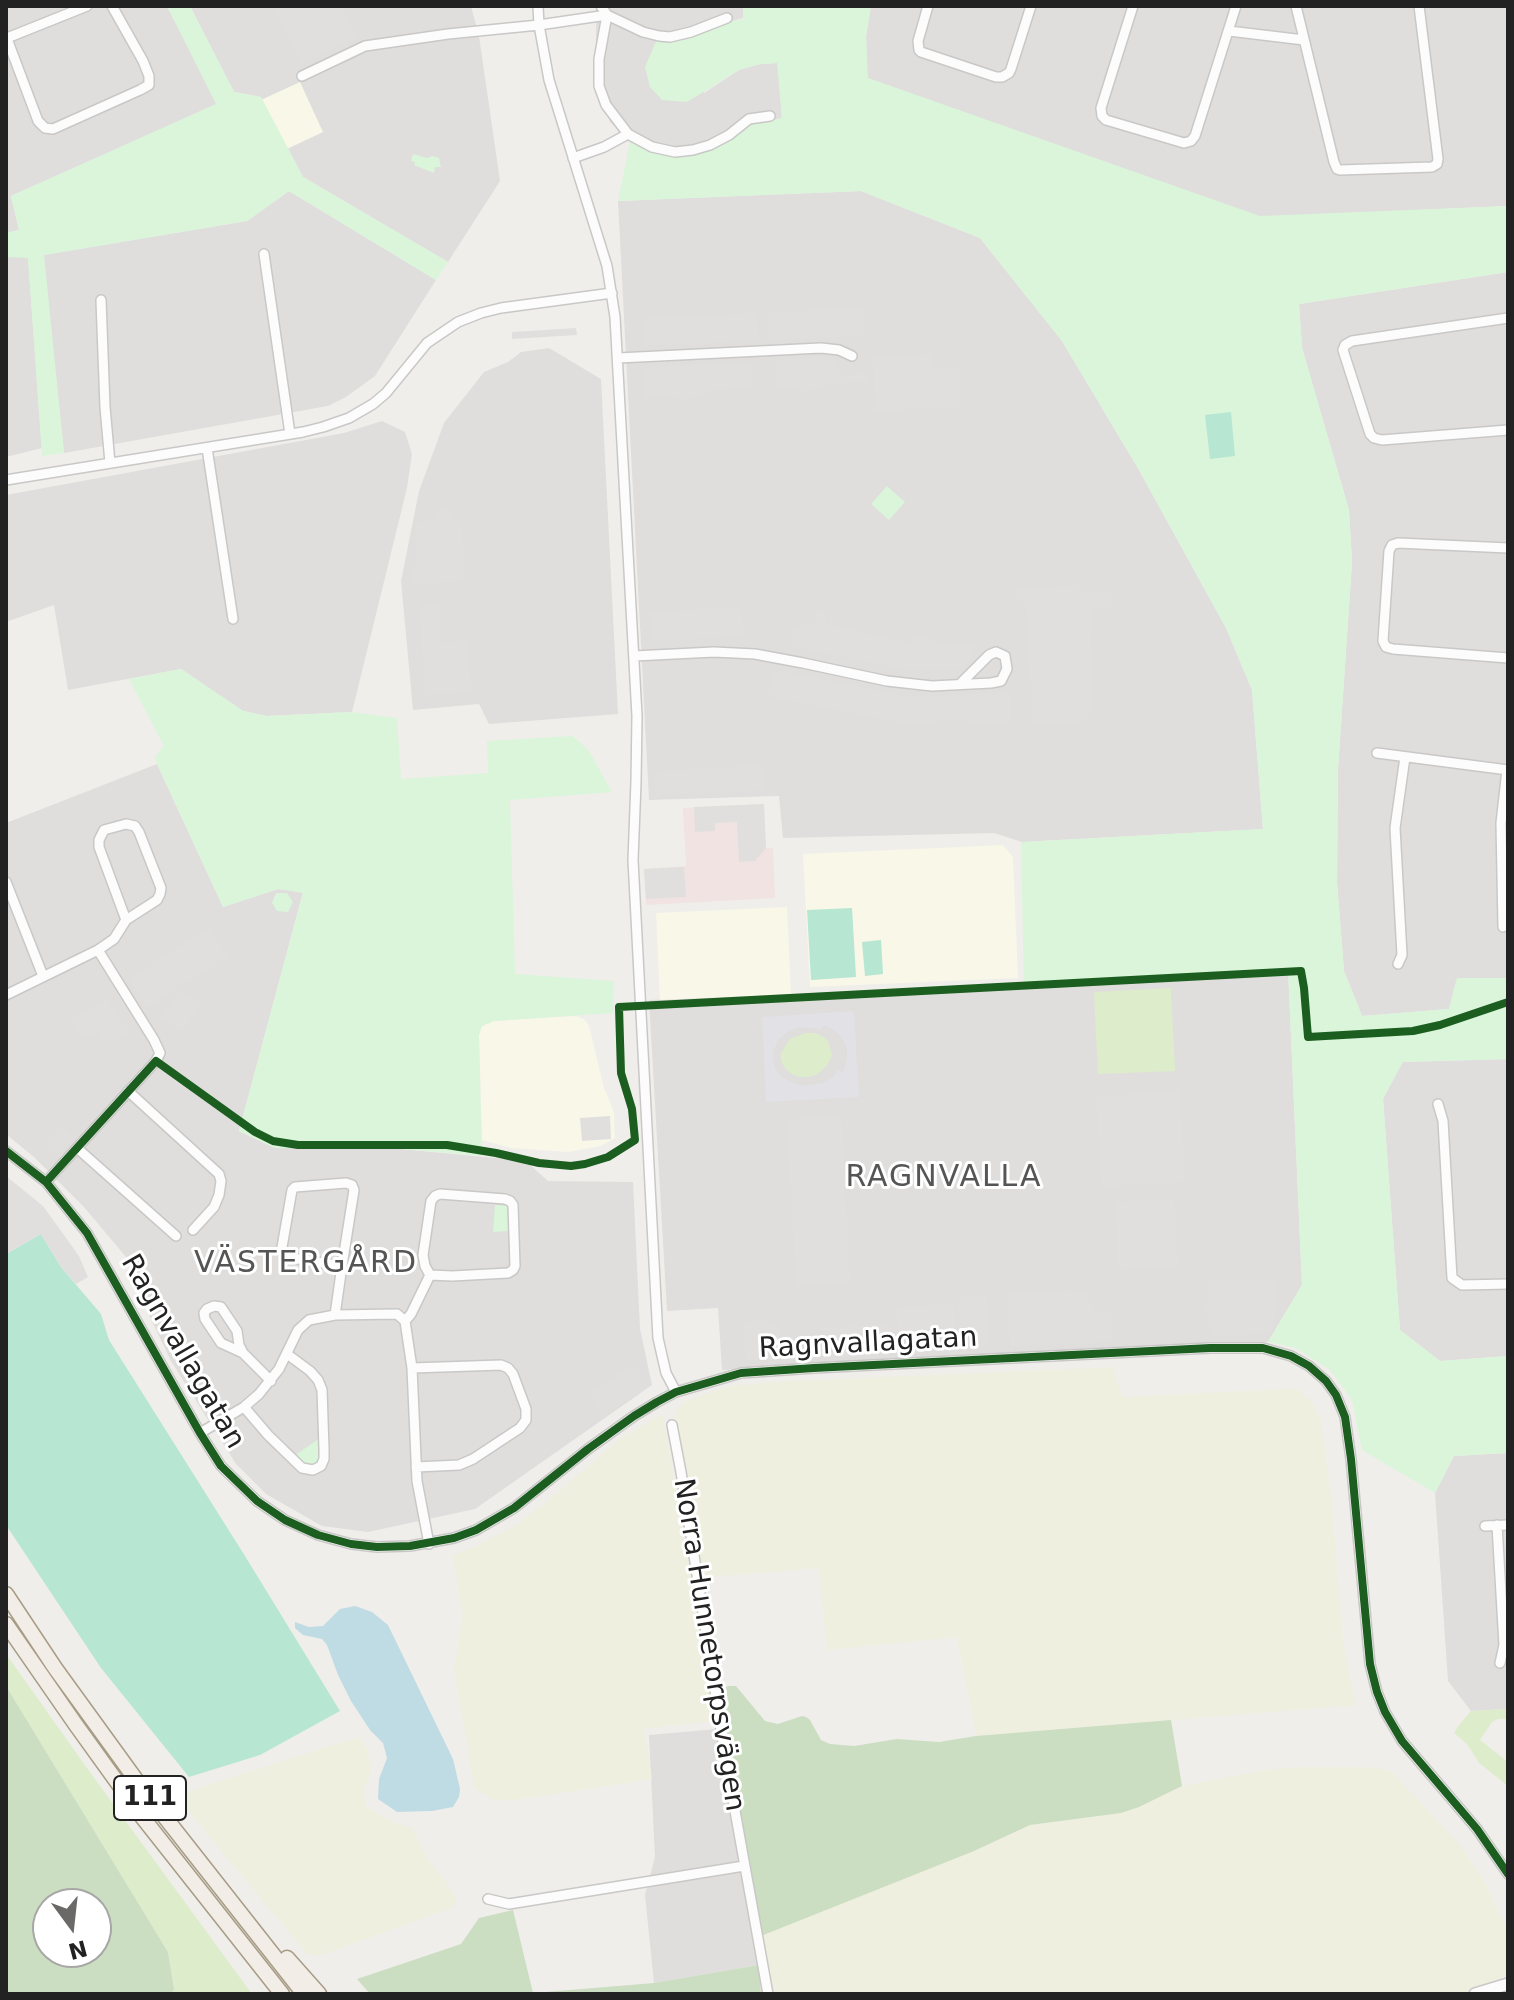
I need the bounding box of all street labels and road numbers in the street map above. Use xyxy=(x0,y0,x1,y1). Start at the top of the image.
street label: Ragnvallagatan xyxy=(113,1249,251,1455)
street label: Ragnvallagatan xyxy=(758,1321,978,1367)
street label: Norra Hunnetorpsvägen xyxy=(665,1476,751,1814)
road number: 111 xyxy=(114,1776,186,1820)

